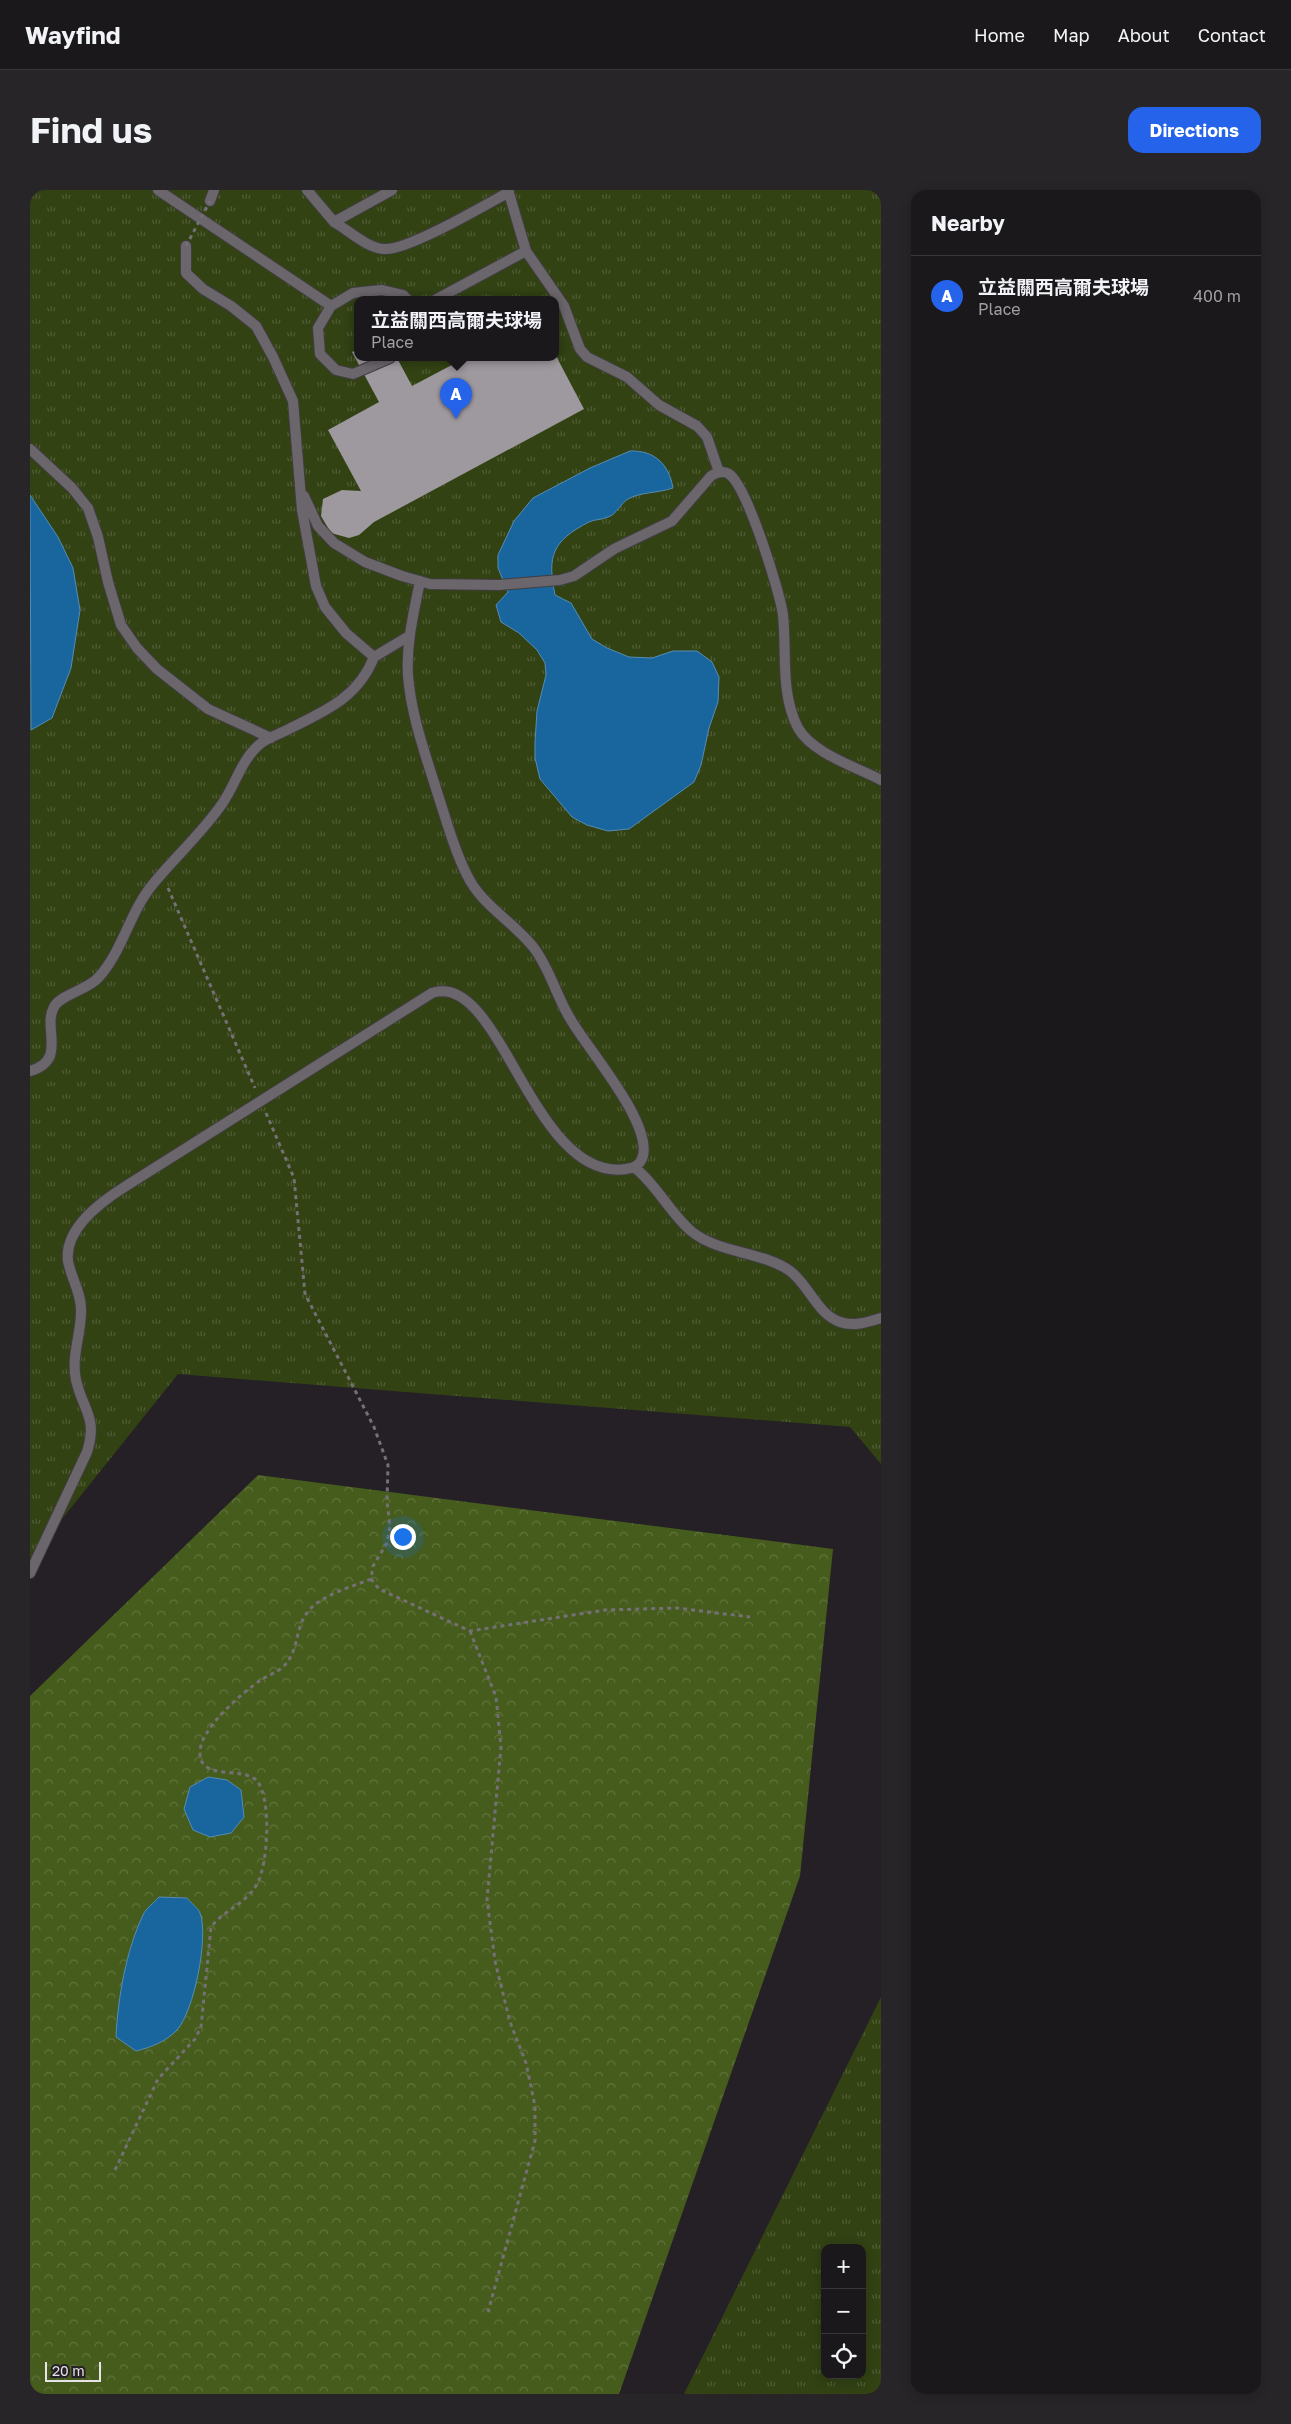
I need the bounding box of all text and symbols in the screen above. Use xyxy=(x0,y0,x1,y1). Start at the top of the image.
text: Wayfind xyxy=(25,20,121,49)
text: Home xyxy=(974,24,1025,46)
text: Map xyxy=(1053,24,1090,46)
text: About xyxy=(1118,24,1170,46)
text: Contact xyxy=(1198,24,1266,46)
button: Directions xyxy=(1128,107,1261,153)
text: Find us xyxy=(30,109,152,151)
text: Nearby xyxy=(931,210,1005,236)
text: 立益關西高爾夫球場 xyxy=(978,275,1149,298)
text: A xyxy=(941,286,953,306)
text: 400 m xyxy=(1193,286,1241,306)
popup xyxy=(354,296,559,361)
text: Place xyxy=(978,299,1021,319)
text: 立益關西高爾夫球場 xyxy=(371,308,542,331)
text: Place xyxy=(371,332,414,352)
pin: A xyxy=(440,378,472,419)
your location xyxy=(390,1524,416,1550)
map controls xyxy=(821,2244,866,2379)
button: + xyxy=(821,2244,866,2289)
button: − xyxy=(821,2289,866,2334)
button: locate xyxy=(821,2334,866,2379)
scale bar xyxy=(45,2359,101,2382)
text: 20 m xyxy=(52,2362,85,2379)

